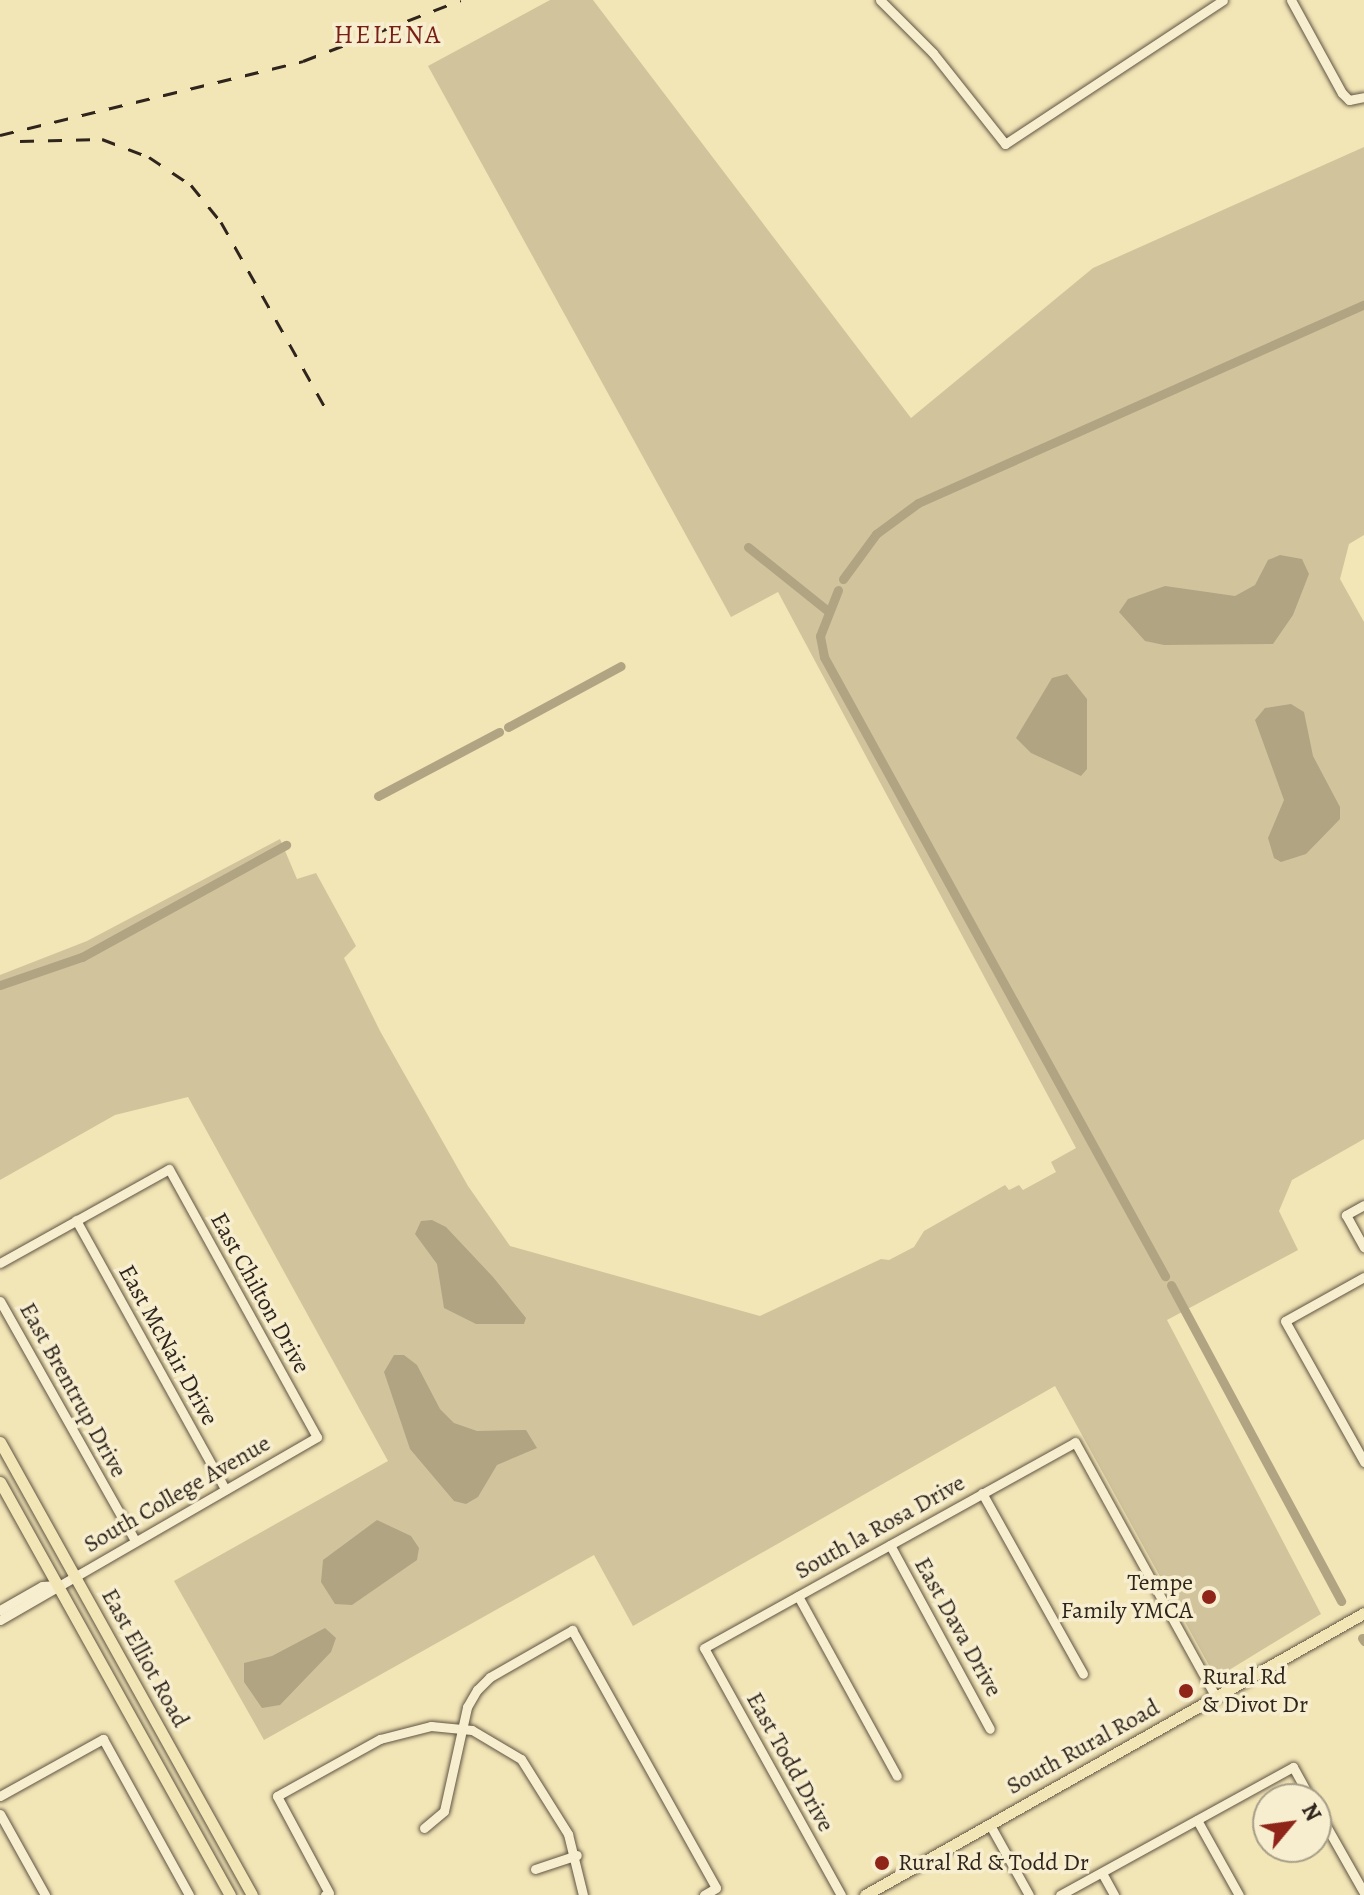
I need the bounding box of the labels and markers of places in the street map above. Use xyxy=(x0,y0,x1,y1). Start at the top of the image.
place label: Tempe Family YMCA xyxy=(1061,1569,1193,1625)
marker: Tempe Family YMCA xyxy=(1200,1588,1218,1606)
place label: Rural Rd & Divot Dr xyxy=(1202,1663,1308,1719)
marker: Rural Rd & Divot Dr xyxy=(1177,1682,1195,1700)
place label: Rural Rd & Todd Dr xyxy=(898,1849,1089,1877)
marker: Rural Rd & Todd Dr xyxy=(873,1854,891,1872)

